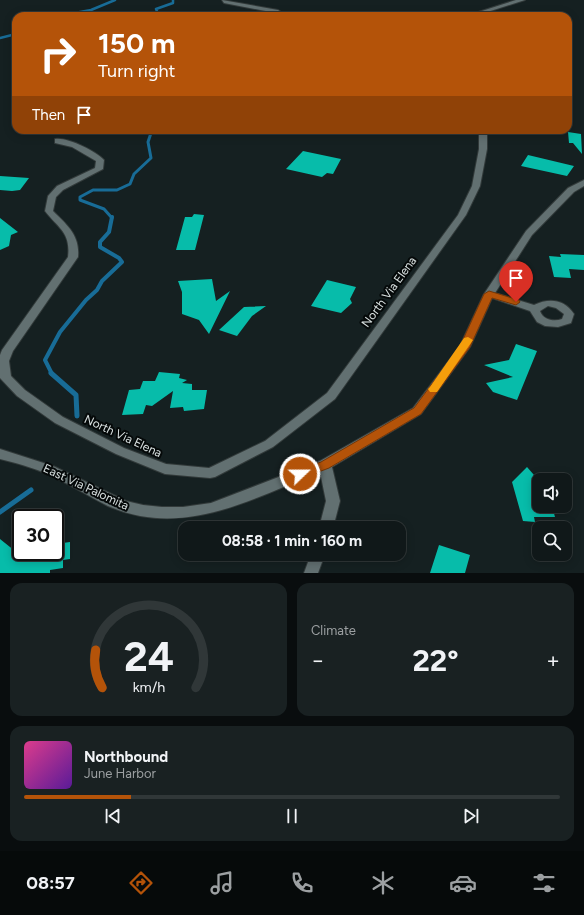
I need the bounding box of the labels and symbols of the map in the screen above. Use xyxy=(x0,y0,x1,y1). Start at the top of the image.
street label: North Via Elena xyxy=(359,254,419,330)
pin xyxy=(499,261,533,302)
street label: North Via Elena xyxy=(82,412,164,460)
position arrow xyxy=(279,453,321,495)
street label: East Via Palomita xyxy=(41,461,131,513)
speed limit sign: 30 xyxy=(12,509,64,561)

